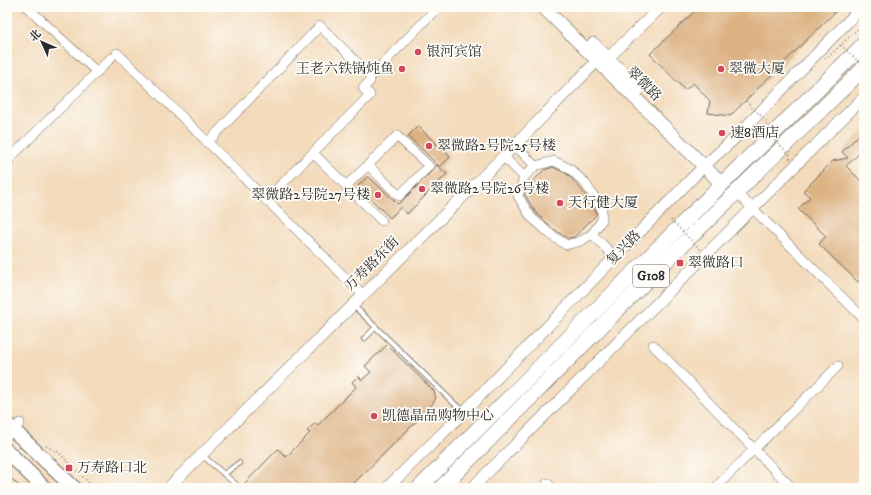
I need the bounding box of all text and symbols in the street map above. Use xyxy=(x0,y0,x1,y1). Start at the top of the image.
north arrow xyxy=(22,22,62,62)
text: 北 xyxy=(27,27,44,44)
place label: 银河宾馆 xyxy=(426,43,482,61)
marker: 银河宾馆 xyxy=(413,47,423,57)
place label: 王老六铁锅炖鱼 xyxy=(296,60,394,78)
place label: 翠微大厦 xyxy=(729,60,785,78)
street label: 翠微路 xyxy=(623,63,665,105)
marker: 王老六铁锅炖鱼 xyxy=(397,64,407,74)
marker: 翠微大厦 xyxy=(716,64,726,74)
place label: 速8酒店 xyxy=(730,124,779,142)
marker: 速8酒店 xyxy=(717,128,727,138)
place label: 翠微路2号院25号楼 xyxy=(437,137,556,155)
marker: 翠微路2号院25号楼 xyxy=(424,141,434,151)
place label: 翠微路2号院26号楼 xyxy=(430,180,549,198)
marker: 翠微路2号院26号楼 xyxy=(417,184,427,194)
place label: 翠微路2号院27号楼 xyxy=(251,186,370,204)
marker: 翠微路2号院27号楼 xyxy=(373,190,383,200)
place label: 天行健大厦 xyxy=(568,194,638,212)
marker: 天行健大厦 xyxy=(555,198,565,208)
street label: 复兴路 xyxy=(603,227,645,269)
street label: 万寿路东街 xyxy=(341,233,403,295)
place label: 翠微路口 xyxy=(688,254,744,272)
marker: 翠微路口 xyxy=(675,258,685,268)
road number: G108 xyxy=(633,265,669,287)
place label: 凯德晶品购物中心 xyxy=(382,407,494,425)
marker: 凯德晶品购物中心 xyxy=(369,411,379,421)
place label: 万寿路口北 xyxy=(77,459,147,477)
marker: 万寿路口北 xyxy=(64,463,74,473)

